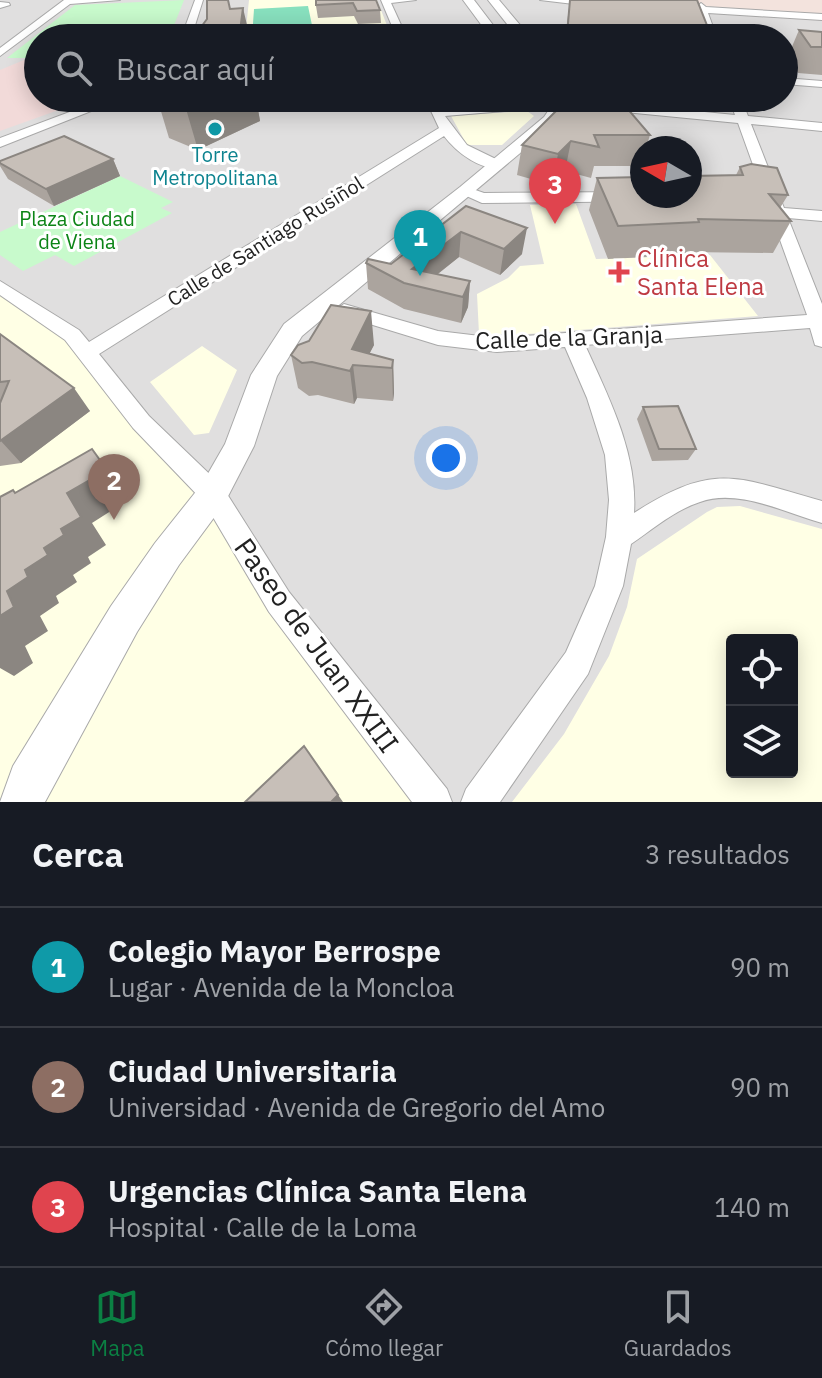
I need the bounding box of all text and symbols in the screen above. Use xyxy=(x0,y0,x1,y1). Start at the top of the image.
search box xyxy=(24,24,798,112)
icon: search xyxy=(52,46,96,90)
text: Buscar aquí xyxy=(116,49,274,88)
marker: Torre Metropolitana xyxy=(206,120,224,138)
north arrow xyxy=(630,136,702,208)
place label: Torre Metropolitana xyxy=(152,141,278,191)
pin: 3 xyxy=(529,158,581,224)
street label: Calle de Santiago Rusiñol xyxy=(162,170,368,312)
park label: Plaza Ciudad de Viena xyxy=(19,205,135,255)
pin: 1 xyxy=(394,210,446,276)
place label: Clínica Santa Elena xyxy=(637,242,765,302)
marker: Clínica Santa Elena xyxy=(608,261,630,283)
street label: Calle de la Granja xyxy=(475,318,664,356)
your location xyxy=(426,438,466,478)
pin: 2 xyxy=(88,454,140,520)
street label: Paseo de Juan XXIII xyxy=(227,530,407,760)
map controls xyxy=(726,634,798,778)
button: locate xyxy=(726,634,798,706)
button: layers xyxy=(726,706,798,778)
text: Cerca xyxy=(32,832,124,876)
text: 3 resultados xyxy=(645,837,790,871)
text: Colegio Mayor Berrospe xyxy=(108,931,441,970)
text: 1 xyxy=(50,950,66,984)
text: 90 m xyxy=(730,950,790,984)
text: Lugar · Avenida de la Moncloa xyxy=(108,970,454,1004)
text: Ciudad Universitaria xyxy=(108,1051,397,1090)
text: 2 xyxy=(50,1070,66,1104)
text: 90 m xyxy=(730,1070,790,1104)
text: Universidad · Avenida de Gregorio del Amo xyxy=(108,1090,605,1124)
text: Urgencias Clínica Santa Elena xyxy=(108,1171,527,1210)
text: 3 xyxy=(50,1190,66,1224)
text: 140 m xyxy=(714,1190,790,1224)
text: Hospital · Calle de la Loma xyxy=(108,1210,417,1244)
tab: Mapa xyxy=(90,1285,144,1362)
tab: Cómo llegar xyxy=(325,1285,443,1362)
tab: Guardados xyxy=(624,1285,732,1362)

